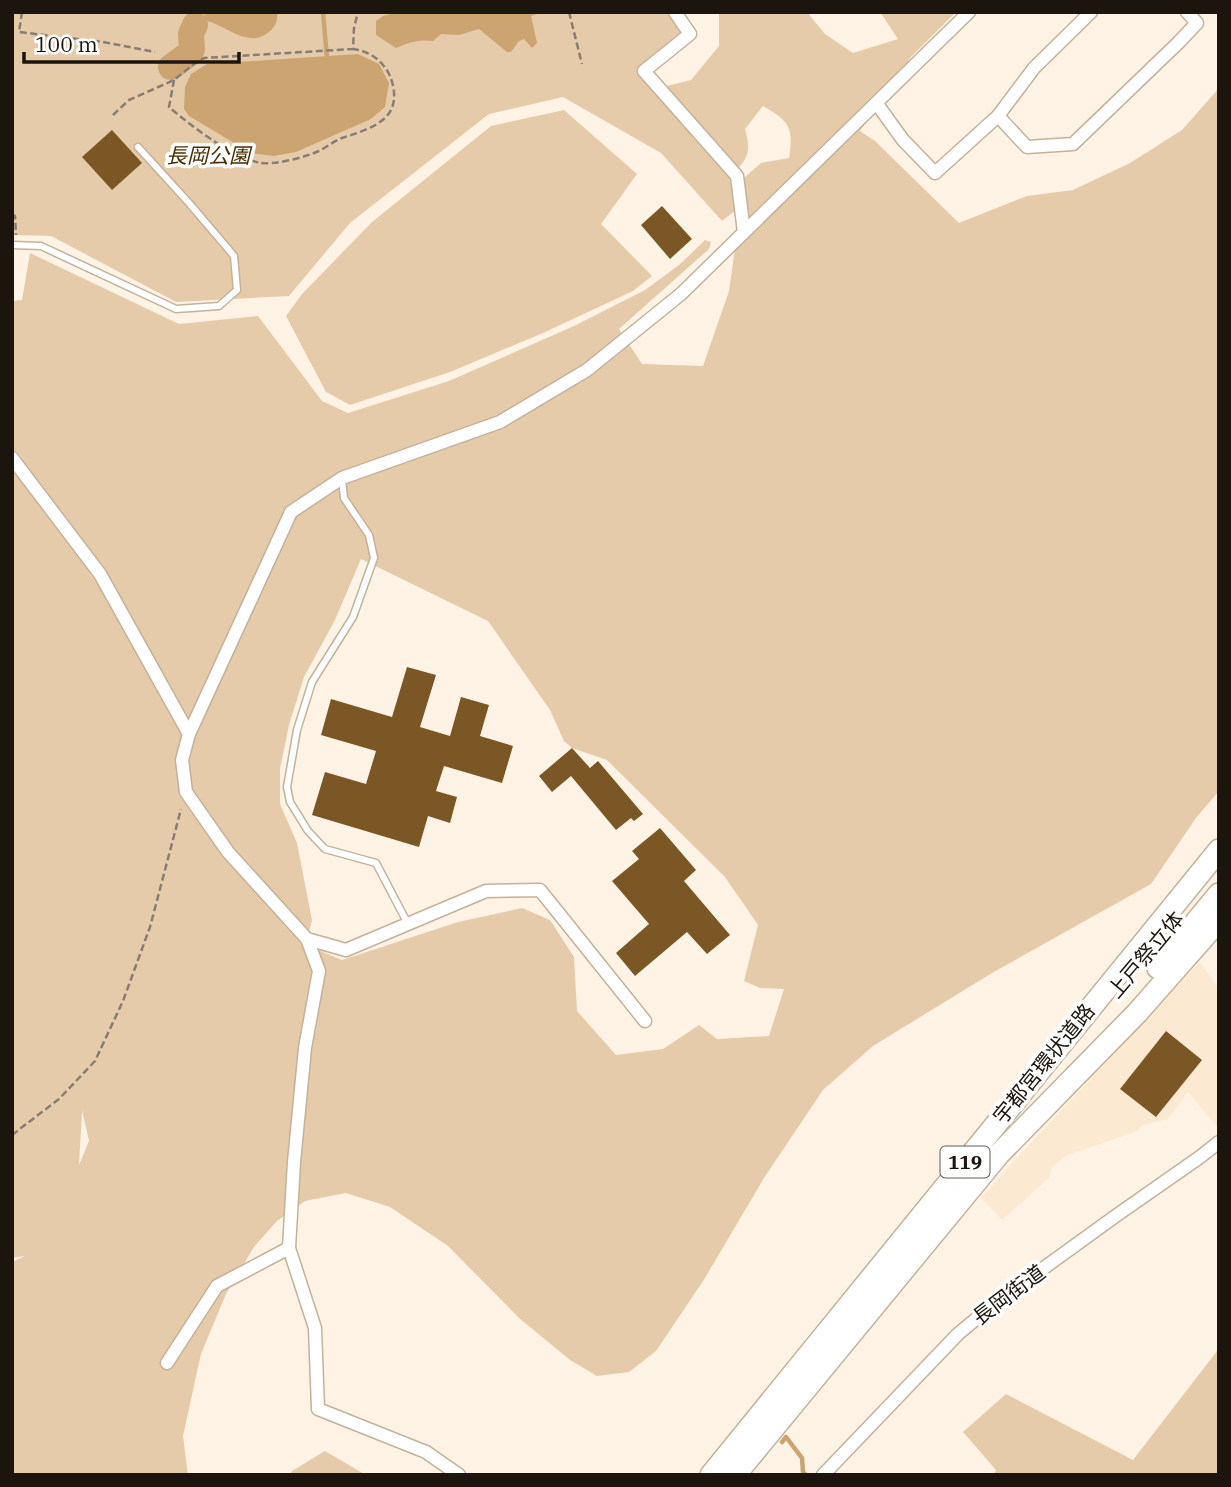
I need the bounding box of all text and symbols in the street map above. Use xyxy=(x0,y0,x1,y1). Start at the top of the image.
scale bar xyxy=(24,21,240,65)
text: 100 m xyxy=(35,30,98,58)
park label: 長岡公園 xyxy=(166,141,253,169)
street label: 上戸祭立体 xyxy=(1101,905,1190,1004)
street label: 宇都宮環状道路 xyxy=(986,997,1100,1129)
road number: 119 xyxy=(940,1146,990,1178)
street label: 長岡街道 xyxy=(966,1258,1050,1331)

